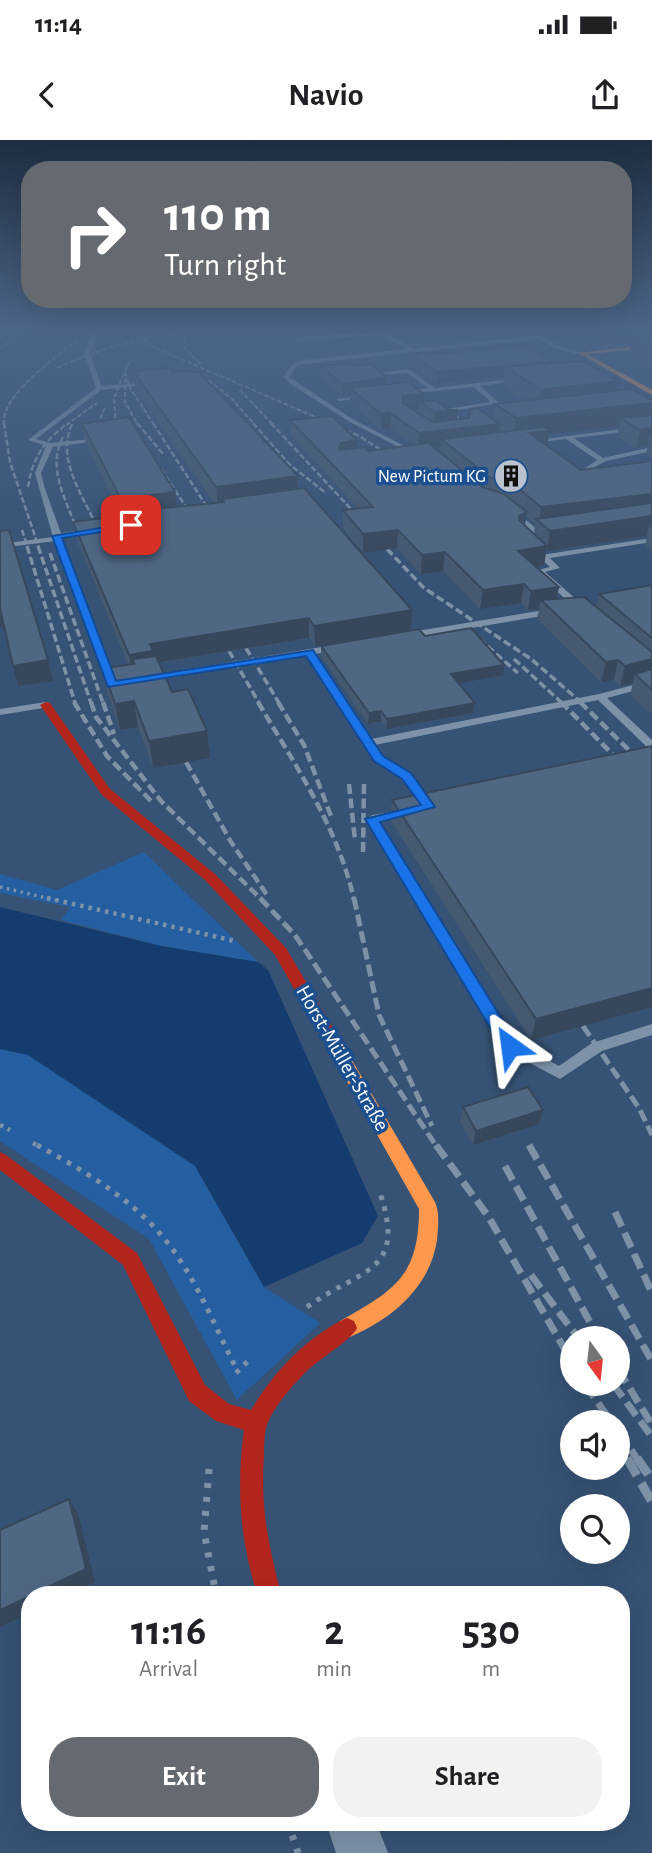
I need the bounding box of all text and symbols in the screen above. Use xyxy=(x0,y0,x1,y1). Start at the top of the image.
text: 11:14 xyxy=(35,11,82,37)
icon: back xyxy=(28,76,66,114)
icon: share xyxy=(586,76,624,114)
text: Navio xyxy=(288,79,364,111)
icon: right xyxy=(49,189,140,280)
text: 110 m xyxy=(164,191,272,240)
text: Turn right xyxy=(164,249,286,281)
building icon: New Pictum KG xyxy=(492,457,530,495)
place label: New Pictum KG xyxy=(378,468,486,486)
pin xyxy=(101,495,161,555)
icon: arrive xyxy=(112,506,150,544)
street label: Horst-Müller-Straße xyxy=(292,982,393,1135)
position arrow xyxy=(473,1009,547,1083)
north arrow xyxy=(560,1326,630,1396)
map controls xyxy=(560,1326,630,1564)
button: sound xyxy=(560,1410,630,1480)
button: search xyxy=(560,1494,630,1564)
text: 11:16 xyxy=(131,1610,206,1652)
text: 2 xyxy=(324,1610,344,1652)
text: 530 xyxy=(462,1610,520,1652)
text: Arrival xyxy=(139,1658,198,1681)
text: min xyxy=(316,1658,352,1681)
text: m xyxy=(482,1658,500,1681)
button: Exit xyxy=(49,1737,319,1817)
button: Share xyxy=(333,1737,602,1817)

